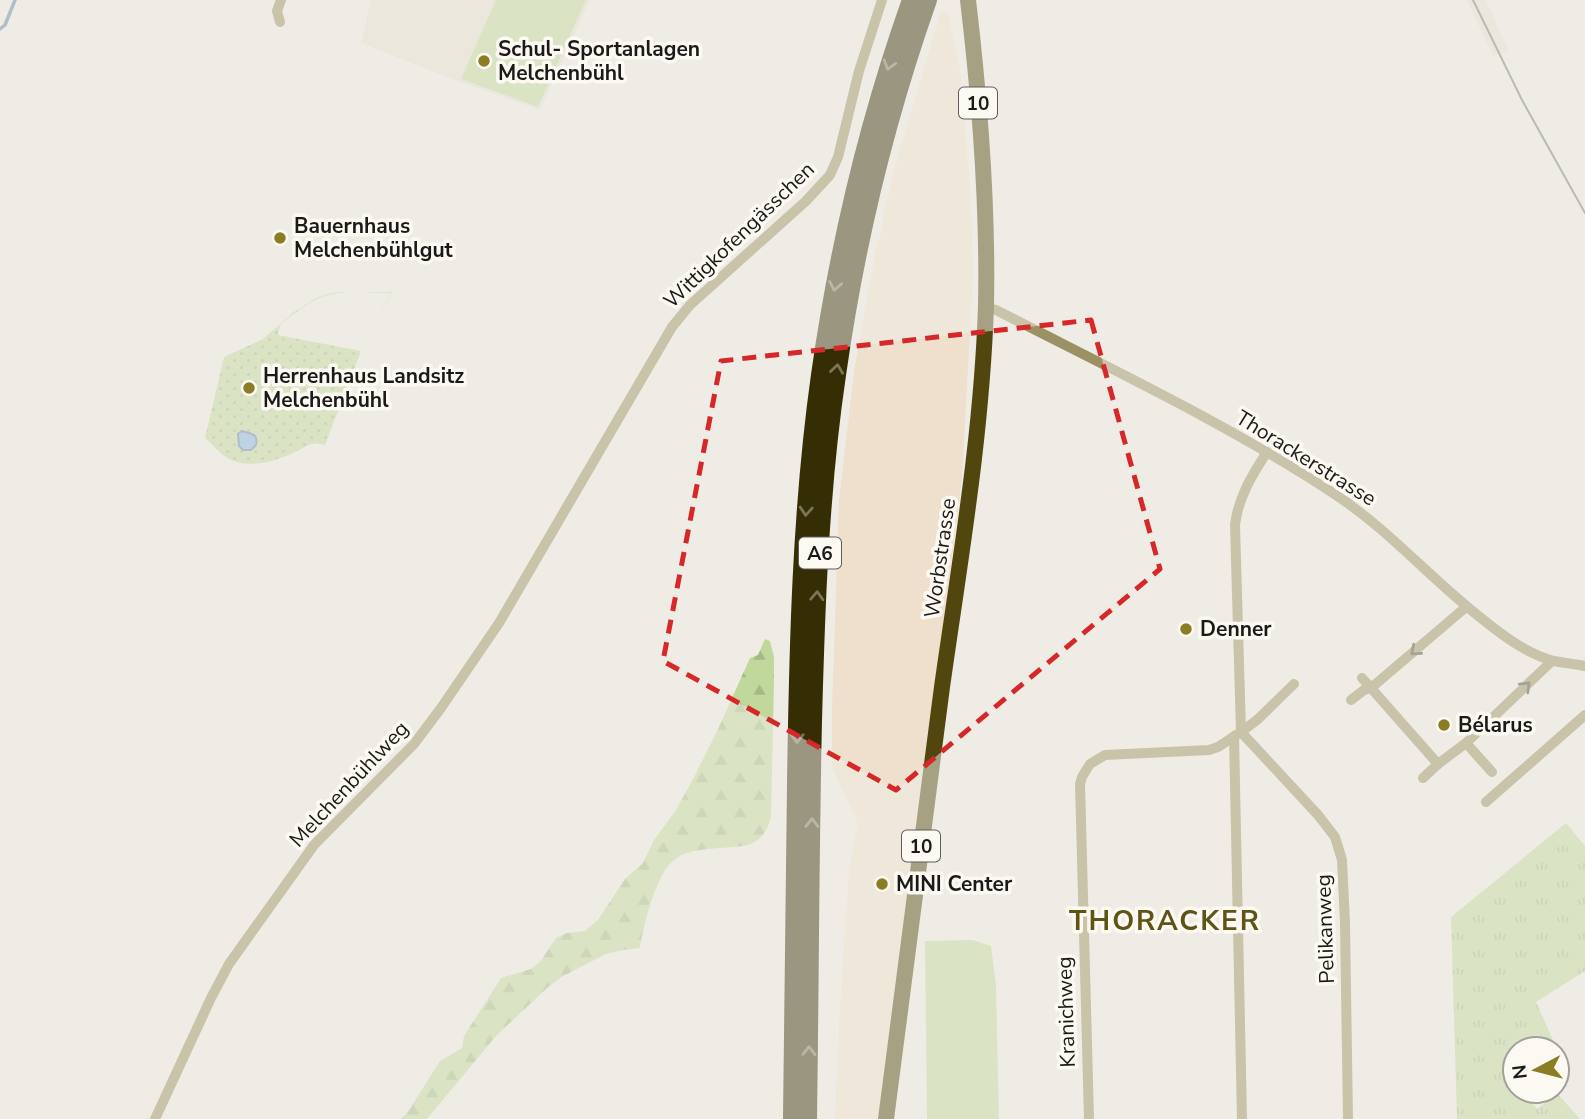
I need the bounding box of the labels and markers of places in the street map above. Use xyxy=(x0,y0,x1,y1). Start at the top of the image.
place label: Schul- Sportanlagen Melchenbühl xyxy=(498,35,700,87)
marker: Schul- Sportanlagen Melchenbühl xyxy=(476,53,492,69)
place label: Bauernhaus Melchenbühlgut xyxy=(294,212,454,264)
marker: Bauernhaus Melchenbühlgut xyxy=(272,230,288,246)
place label: Herrenhaus Landsitz Melchenbühl xyxy=(263,362,464,414)
marker: Herrenhaus Landsitz Melchenbühl xyxy=(241,380,257,396)
place label: Denner xyxy=(1200,615,1272,643)
marker: Denner xyxy=(1178,621,1194,637)
place label: Bélarus xyxy=(1458,711,1533,739)
marker: Bélarus xyxy=(1436,717,1452,733)
place label: MINI Center xyxy=(896,870,1013,898)
marker: MINI Center xyxy=(874,876,890,892)

